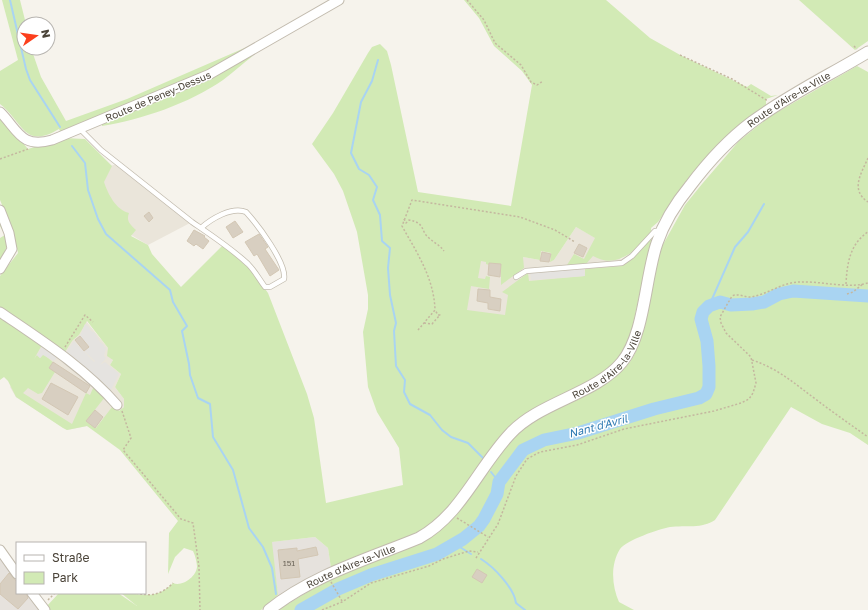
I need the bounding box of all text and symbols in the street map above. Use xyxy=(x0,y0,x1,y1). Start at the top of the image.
north arrow xyxy=(16,16,56,56)
text: N xyxy=(39,28,54,39)
street label: Route de Peney-Dessus xyxy=(103,68,213,124)
street label: Route d'Aire-la-Ville xyxy=(745,69,832,130)
street label: Route d'Aire-la-Ville xyxy=(570,328,643,401)
water label: Nant d'Avril xyxy=(567,411,629,440)
legend xyxy=(16,542,146,594)
street label: Route d'Aire-la-Ville xyxy=(304,542,397,591)
text: Straße xyxy=(52,550,90,565)
house number: 151 xyxy=(283,558,295,568)
text: Park xyxy=(52,570,78,585)

